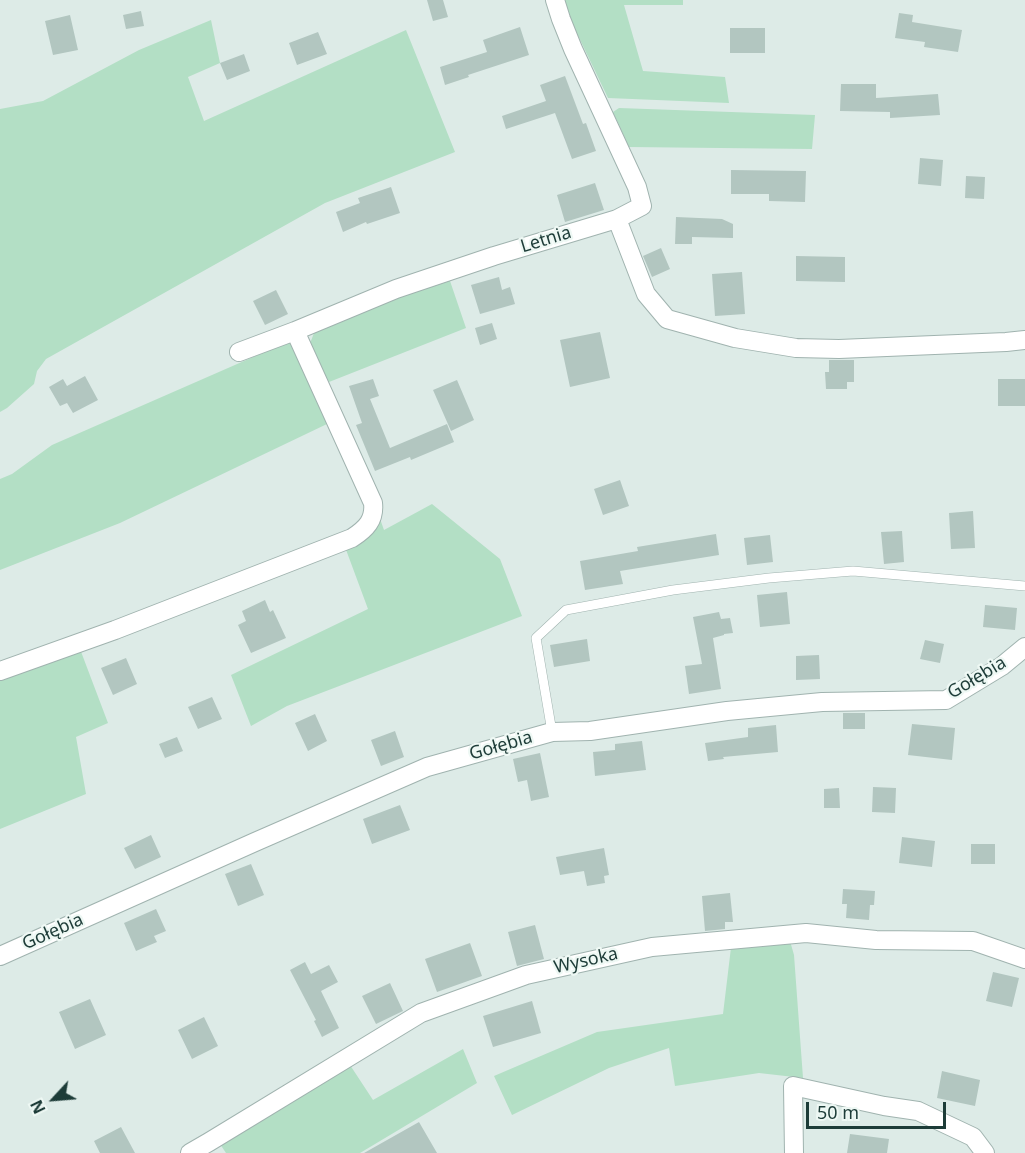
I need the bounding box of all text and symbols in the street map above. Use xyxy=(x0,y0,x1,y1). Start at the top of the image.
street label: Letnia xyxy=(518,222,574,258)
street label: Gołębia xyxy=(944,652,1010,704)
street label: Gołębia xyxy=(467,727,535,765)
street label: Gołębia xyxy=(19,909,87,955)
street label: Wysoka xyxy=(552,943,620,979)
north arrow xyxy=(24,1069,84,1129)
scale bar xyxy=(809,1090,948,1128)
text: N xyxy=(25,1096,51,1118)
text: 50 m xyxy=(817,1100,859,1124)

